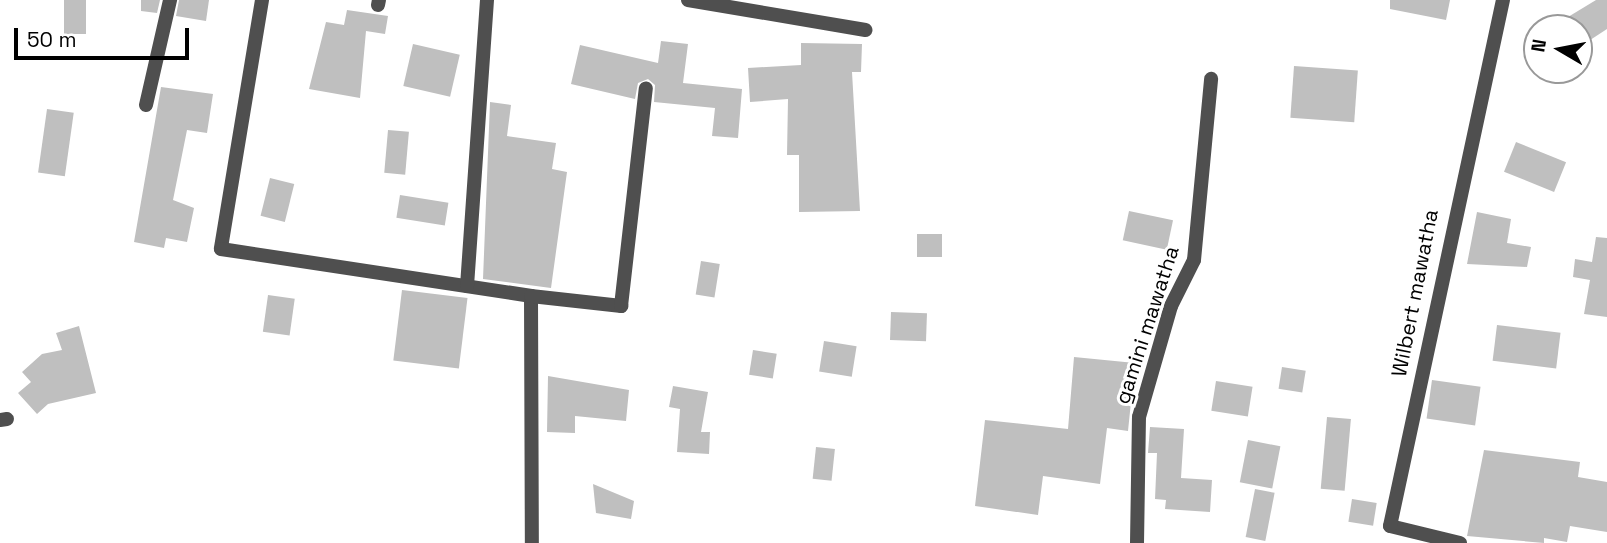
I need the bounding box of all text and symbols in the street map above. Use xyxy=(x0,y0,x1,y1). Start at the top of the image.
scale bar xyxy=(18,14,192,58)
north arrow xyxy=(1523,14,1593,84)
text: 50 m xyxy=(27,26,77,53)
text: N xyxy=(1525,37,1552,54)
street label: Wilbert mawatha xyxy=(1386,207,1444,379)
street label: gamini mawatha xyxy=(1110,243,1184,407)

